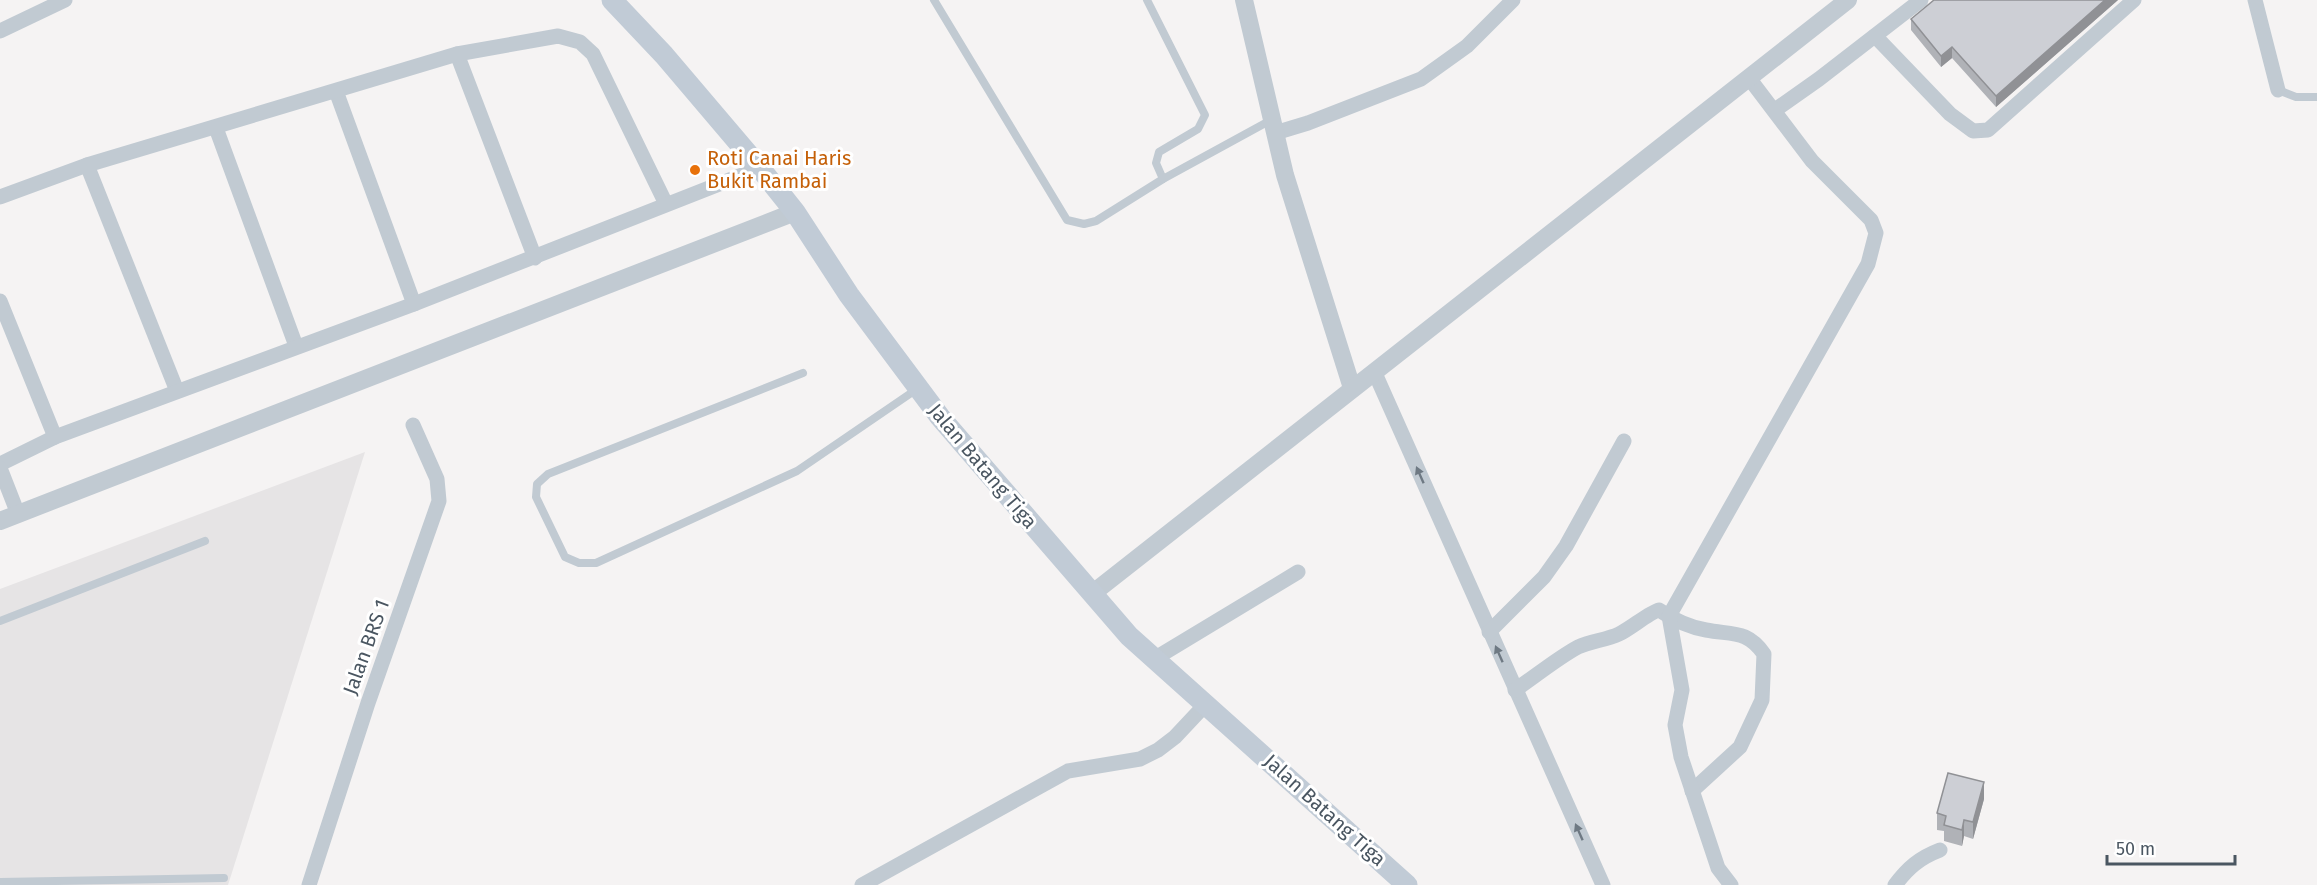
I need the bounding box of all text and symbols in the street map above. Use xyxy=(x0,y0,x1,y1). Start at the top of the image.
place label: Roti Canai Haris Bukit Rambai xyxy=(707,146,851,193)
marker: Roti Canai Haris Bukit Rambai xyxy=(688,163,702,177)
street label: Jalan Batang Tiga xyxy=(924,399,1042,533)
one-way arrow xyxy=(1415,466,1425,484)
street label: Jalan BRS 1 xyxy=(338,596,394,698)
one-way arrow xyxy=(1494,644,1504,662)
street label: Jalan Batang Tiga xyxy=(1259,749,1391,871)
one-way arrow xyxy=(1574,823,1583,840)
scale bar xyxy=(2107,828,2234,866)
text: 50 m xyxy=(2116,838,2155,860)

